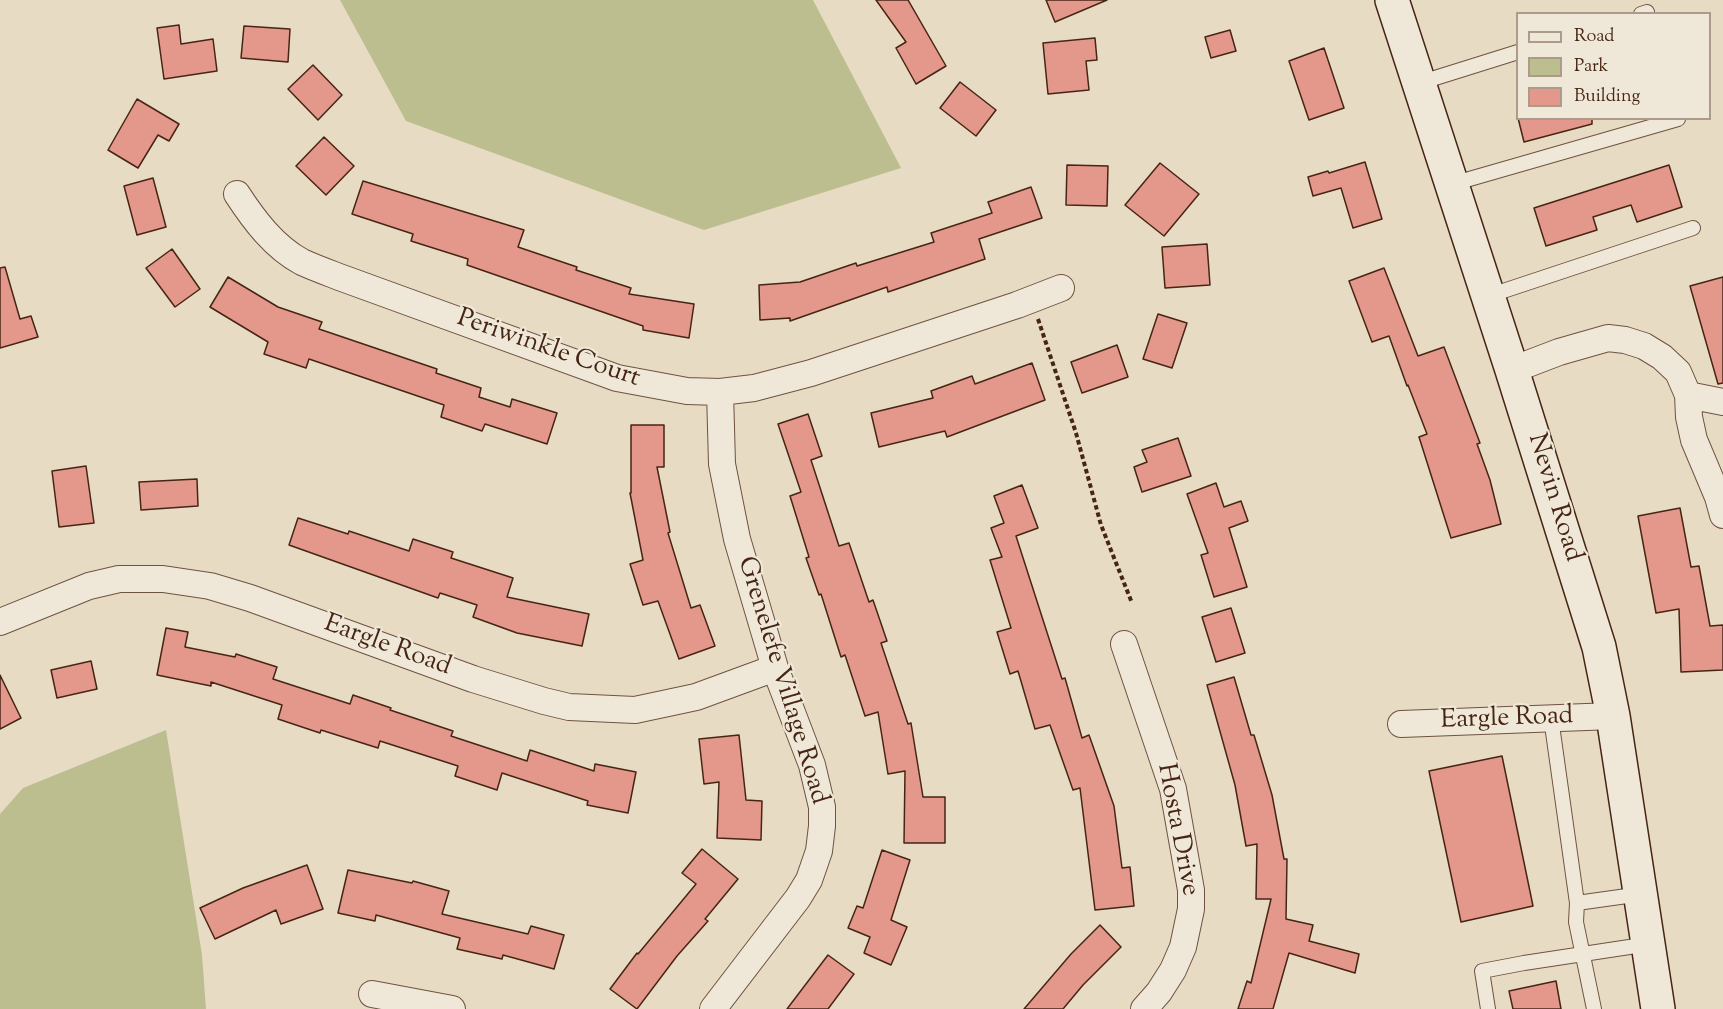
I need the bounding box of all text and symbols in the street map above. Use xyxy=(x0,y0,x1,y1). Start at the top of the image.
legend xyxy=(1516,12,1711,120)
text: Road xyxy=(1574,24,1614,50)
text: Park xyxy=(1574,54,1608,80)
text: Building xyxy=(1574,84,1640,110)
street label: Periwinkle Court xyxy=(452,304,644,396)
street label: Nevin Road xyxy=(1519,430,1587,566)
street label: Grenelefe Village Road xyxy=(729,554,833,808)
street label: Eargle Road xyxy=(319,610,455,684)
street label: Eargle Road xyxy=(1440,702,1574,738)
street label: Hosta Drive xyxy=(1148,761,1204,899)

